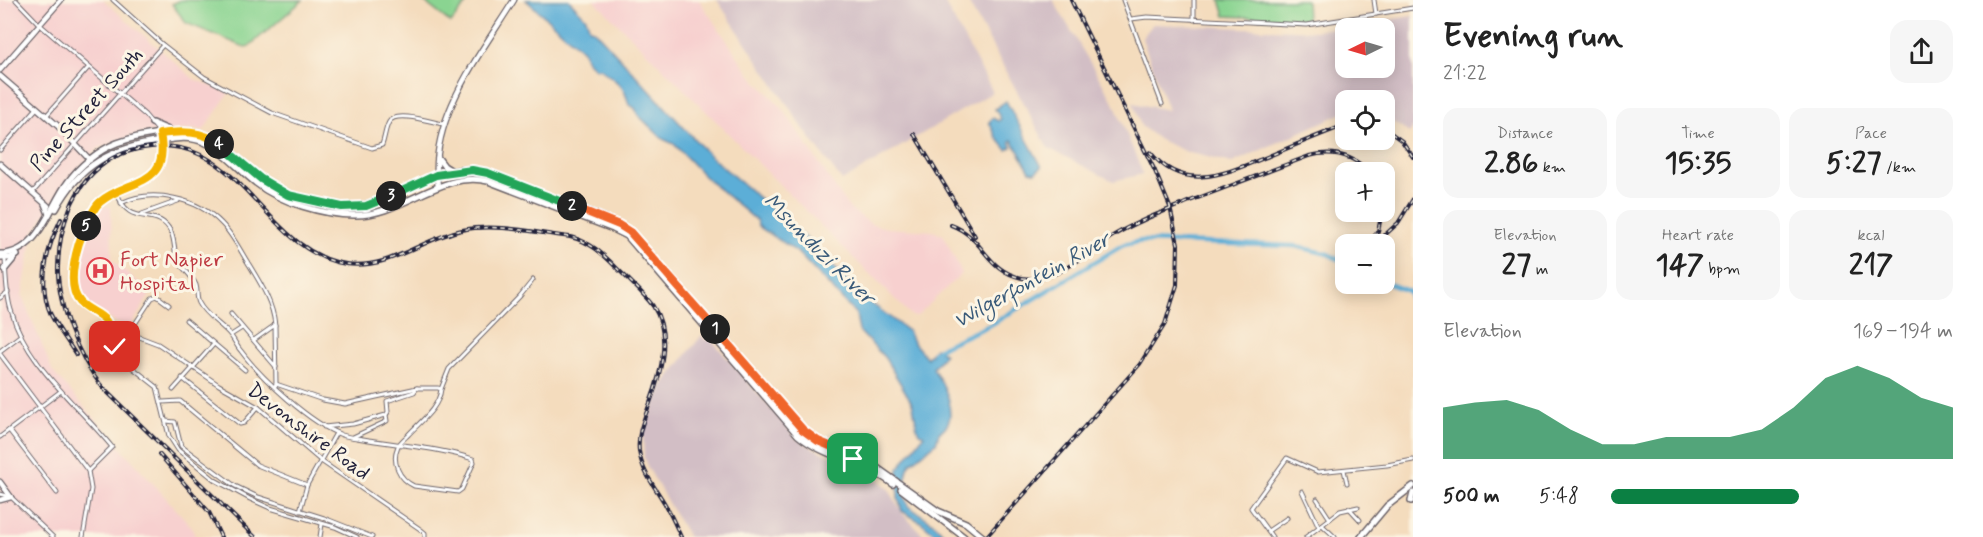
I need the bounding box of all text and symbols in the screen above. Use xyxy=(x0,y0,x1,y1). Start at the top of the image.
text: Evening run xyxy=(1443,15,1623,59)
north arrow xyxy=(1335,18,1395,78)
map controls xyxy=(1335,18,1395,294)
button: share xyxy=(1890,20,1953,83)
street label: Pine Street South xyxy=(24,42,150,177)
text: 21:22 xyxy=(1443,60,1487,87)
button: locate xyxy=(1335,90,1395,150)
text: Distance xyxy=(1497,123,1553,144)
text: Time xyxy=(1681,123,1715,144)
text: Pace xyxy=(1855,123,1887,144)
pin: 4 xyxy=(204,129,234,159)
text: 4 xyxy=(214,133,224,154)
text: 2.86 xyxy=(1484,144,1538,183)
text: 15:35 xyxy=(1665,144,1731,183)
text: 5:27 xyxy=(1826,144,1882,183)
text: km xyxy=(1538,157,1566,178)
text: /km xyxy=(1882,157,1916,178)
button: + xyxy=(1335,162,1395,222)
pin: 3 xyxy=(376,181,406,211)
text: 3 xyxy=(387,185,395,206)
water label: Msunduzi River xyxy=(757,188,882,313)
pin: 2 xyxy=(557,191,587,221)
text: 2 xyxy=(568,195,576,216)
pin: 5 xyxy=(71,211,101,241)
text: 5 xyxy=(81,215,91,236)
water label: Wilgerfontein River xyxy=(949,225,1119,337)
text: Elevation xyxy=(1494,225,1557,246)
text: Heart rate xyxy=(1662,225,1734,246)
text: kcal xyxy=(1858,225,1884,246)
button: − xyxy=(1335,234,1395,294)
place label: Fort Napier Hospital xyxy=(120,246,223,298)
text: 27 xyxy=(1502,246,1531,285)
text: 147 xyxy=(1656,246,1704,285)
text: 217 xyxy=(1849,246,1893,285)
hospital icon: Fort Napier Hospital xyxy=(85,256,115,286)
text: m xyxy=(1531,259,1548,280)
text: bpm xyxy=(1704,259,1740,280)
pin: 1 xyxy=(700,314,730,344)
text: 1 xyxy=(711,318,719,339)
text: Elevation xyxy=(1443,318,1522,345)
text: 169–194 m xyxy=(1853,318,1953,345)
pin xyxy=(89,321,140,372)
icon: check xyxy=(98,330,131,363)
street label: Devonshire Road xyxy=(241,376,375,487)
pin xyxy=(827,433,878,484)
icon: arrive xyxy=(836,442,869,475)
text: 500 m xyxy=(1443,483,1500,510)
text: 5:48 xyxy=(1539,483,1579,510)

